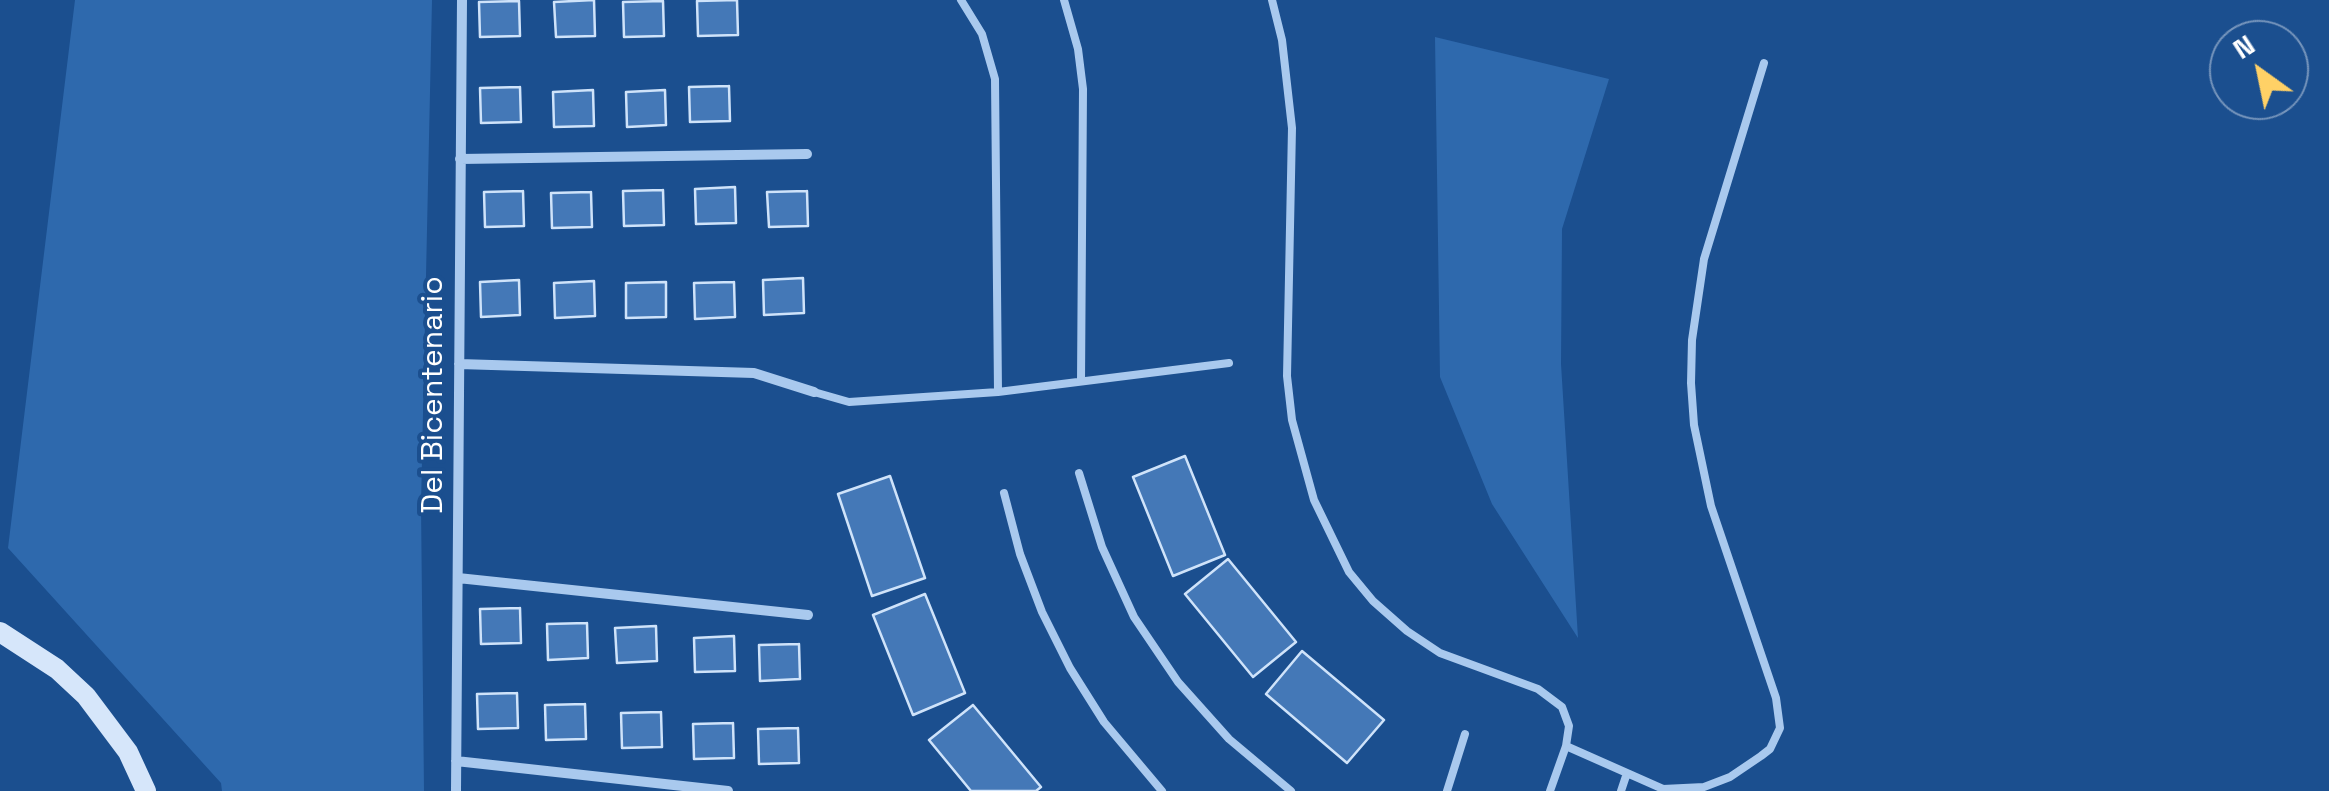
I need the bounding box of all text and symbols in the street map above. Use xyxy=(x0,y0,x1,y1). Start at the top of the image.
north arrow xyxy=(2209,20,2309,120)
text: N xyxy=(2226,26,2261,67)
street label: Del Bicentenario xyxy=(416,276,452,514)

